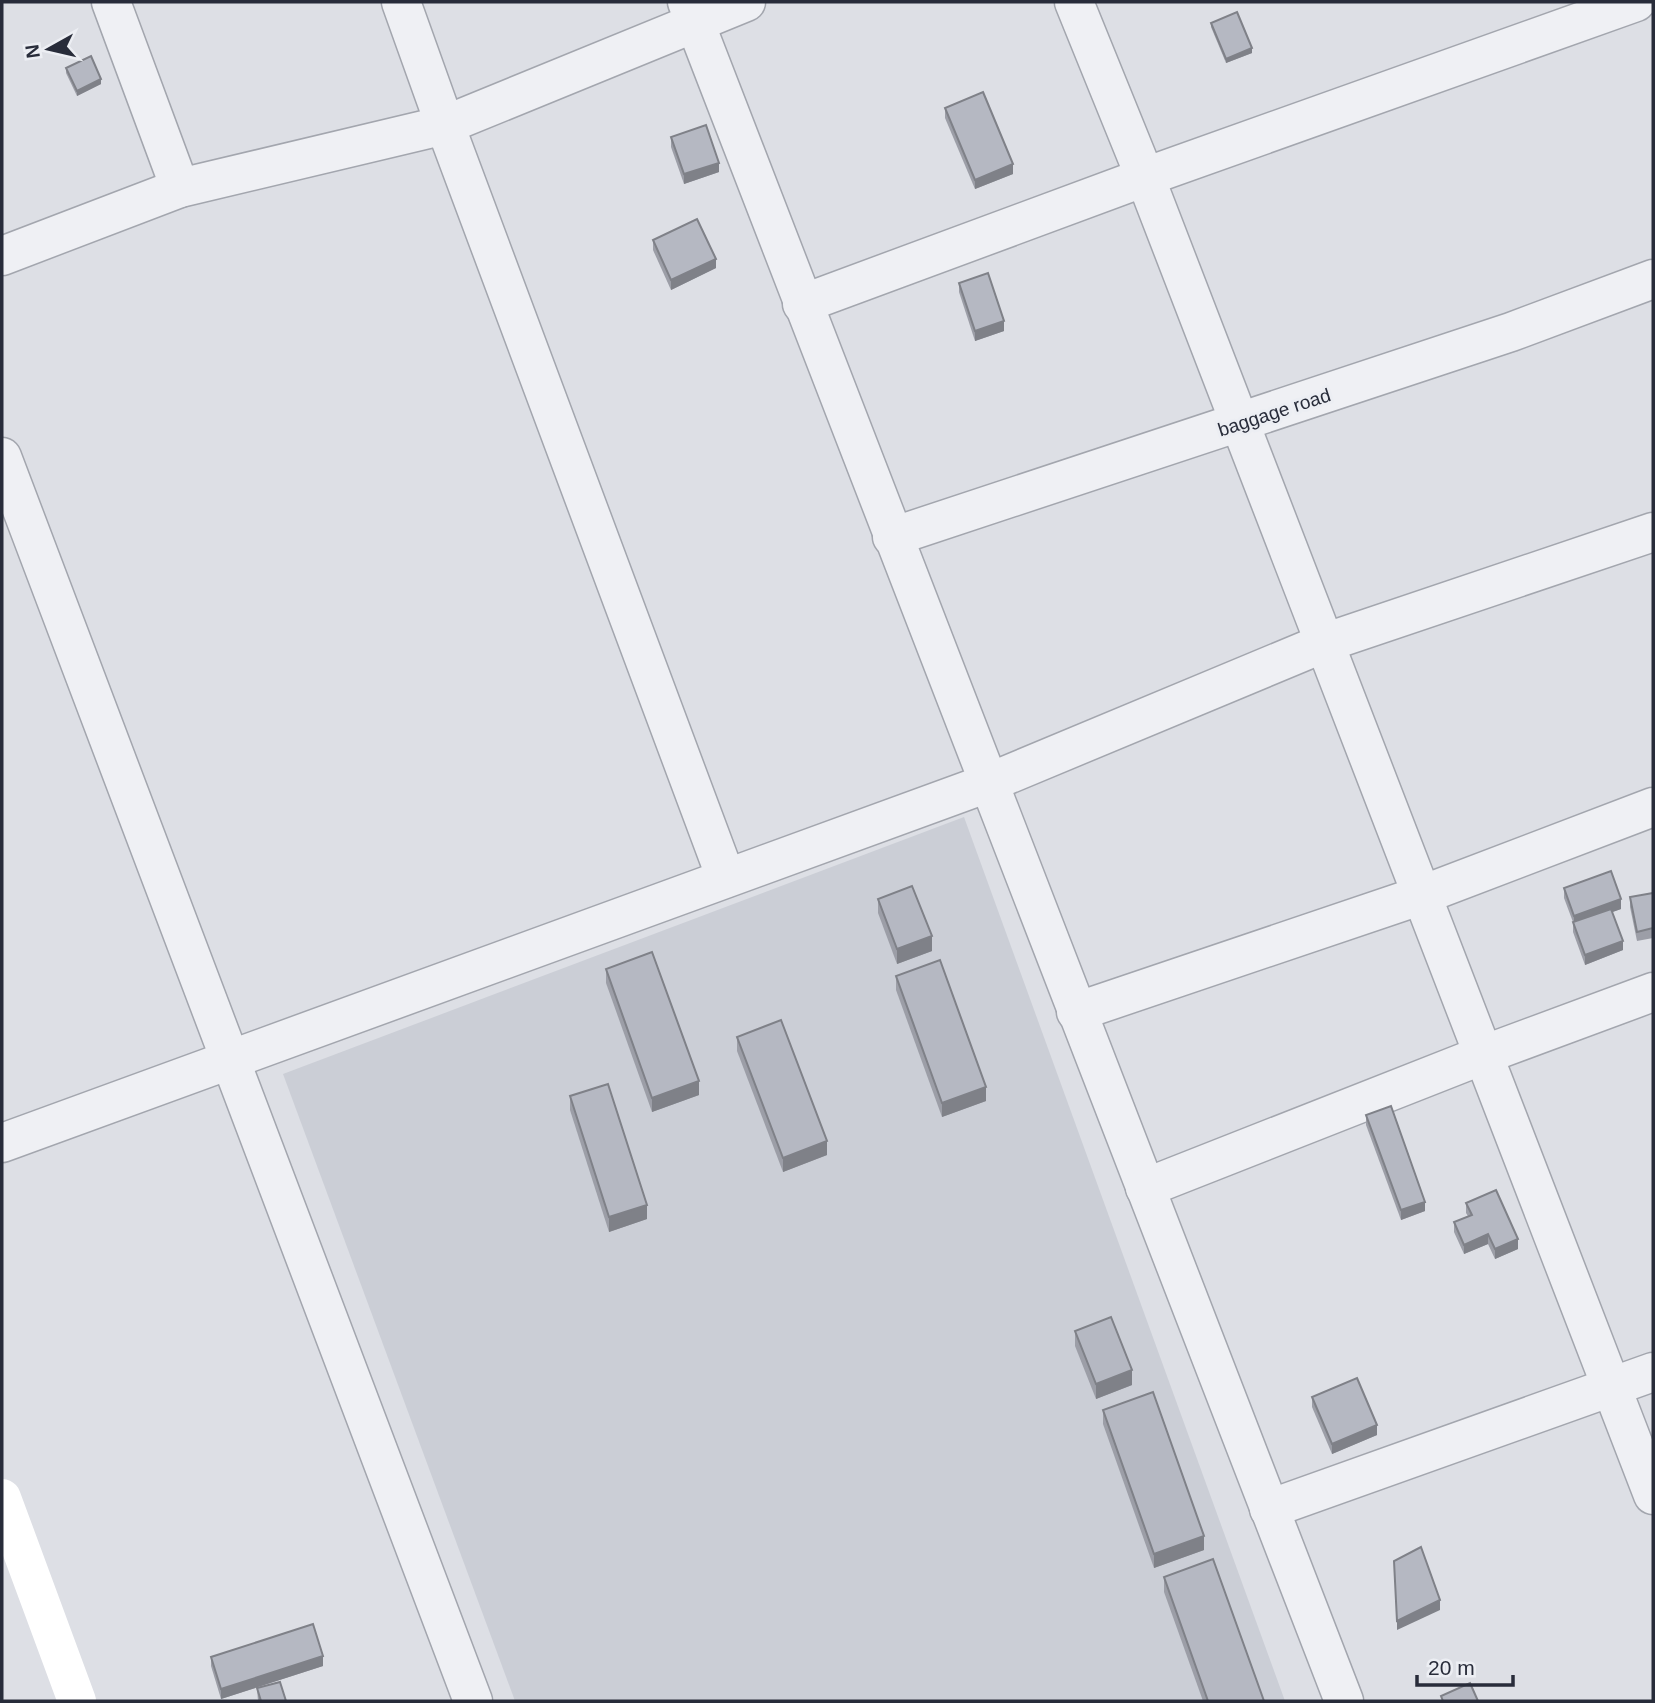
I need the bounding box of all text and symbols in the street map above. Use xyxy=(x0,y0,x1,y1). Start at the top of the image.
north arrow xyxy=(14,14,84,84)
text: N xyxy=(21,43,44,60)
street label: baggage road xyxy=(1215,384,1333,441)
scale bar xyxy=(1417,1644,1513,1688)
text: 20 m xyxy=(1428,1656,1475,1679)

